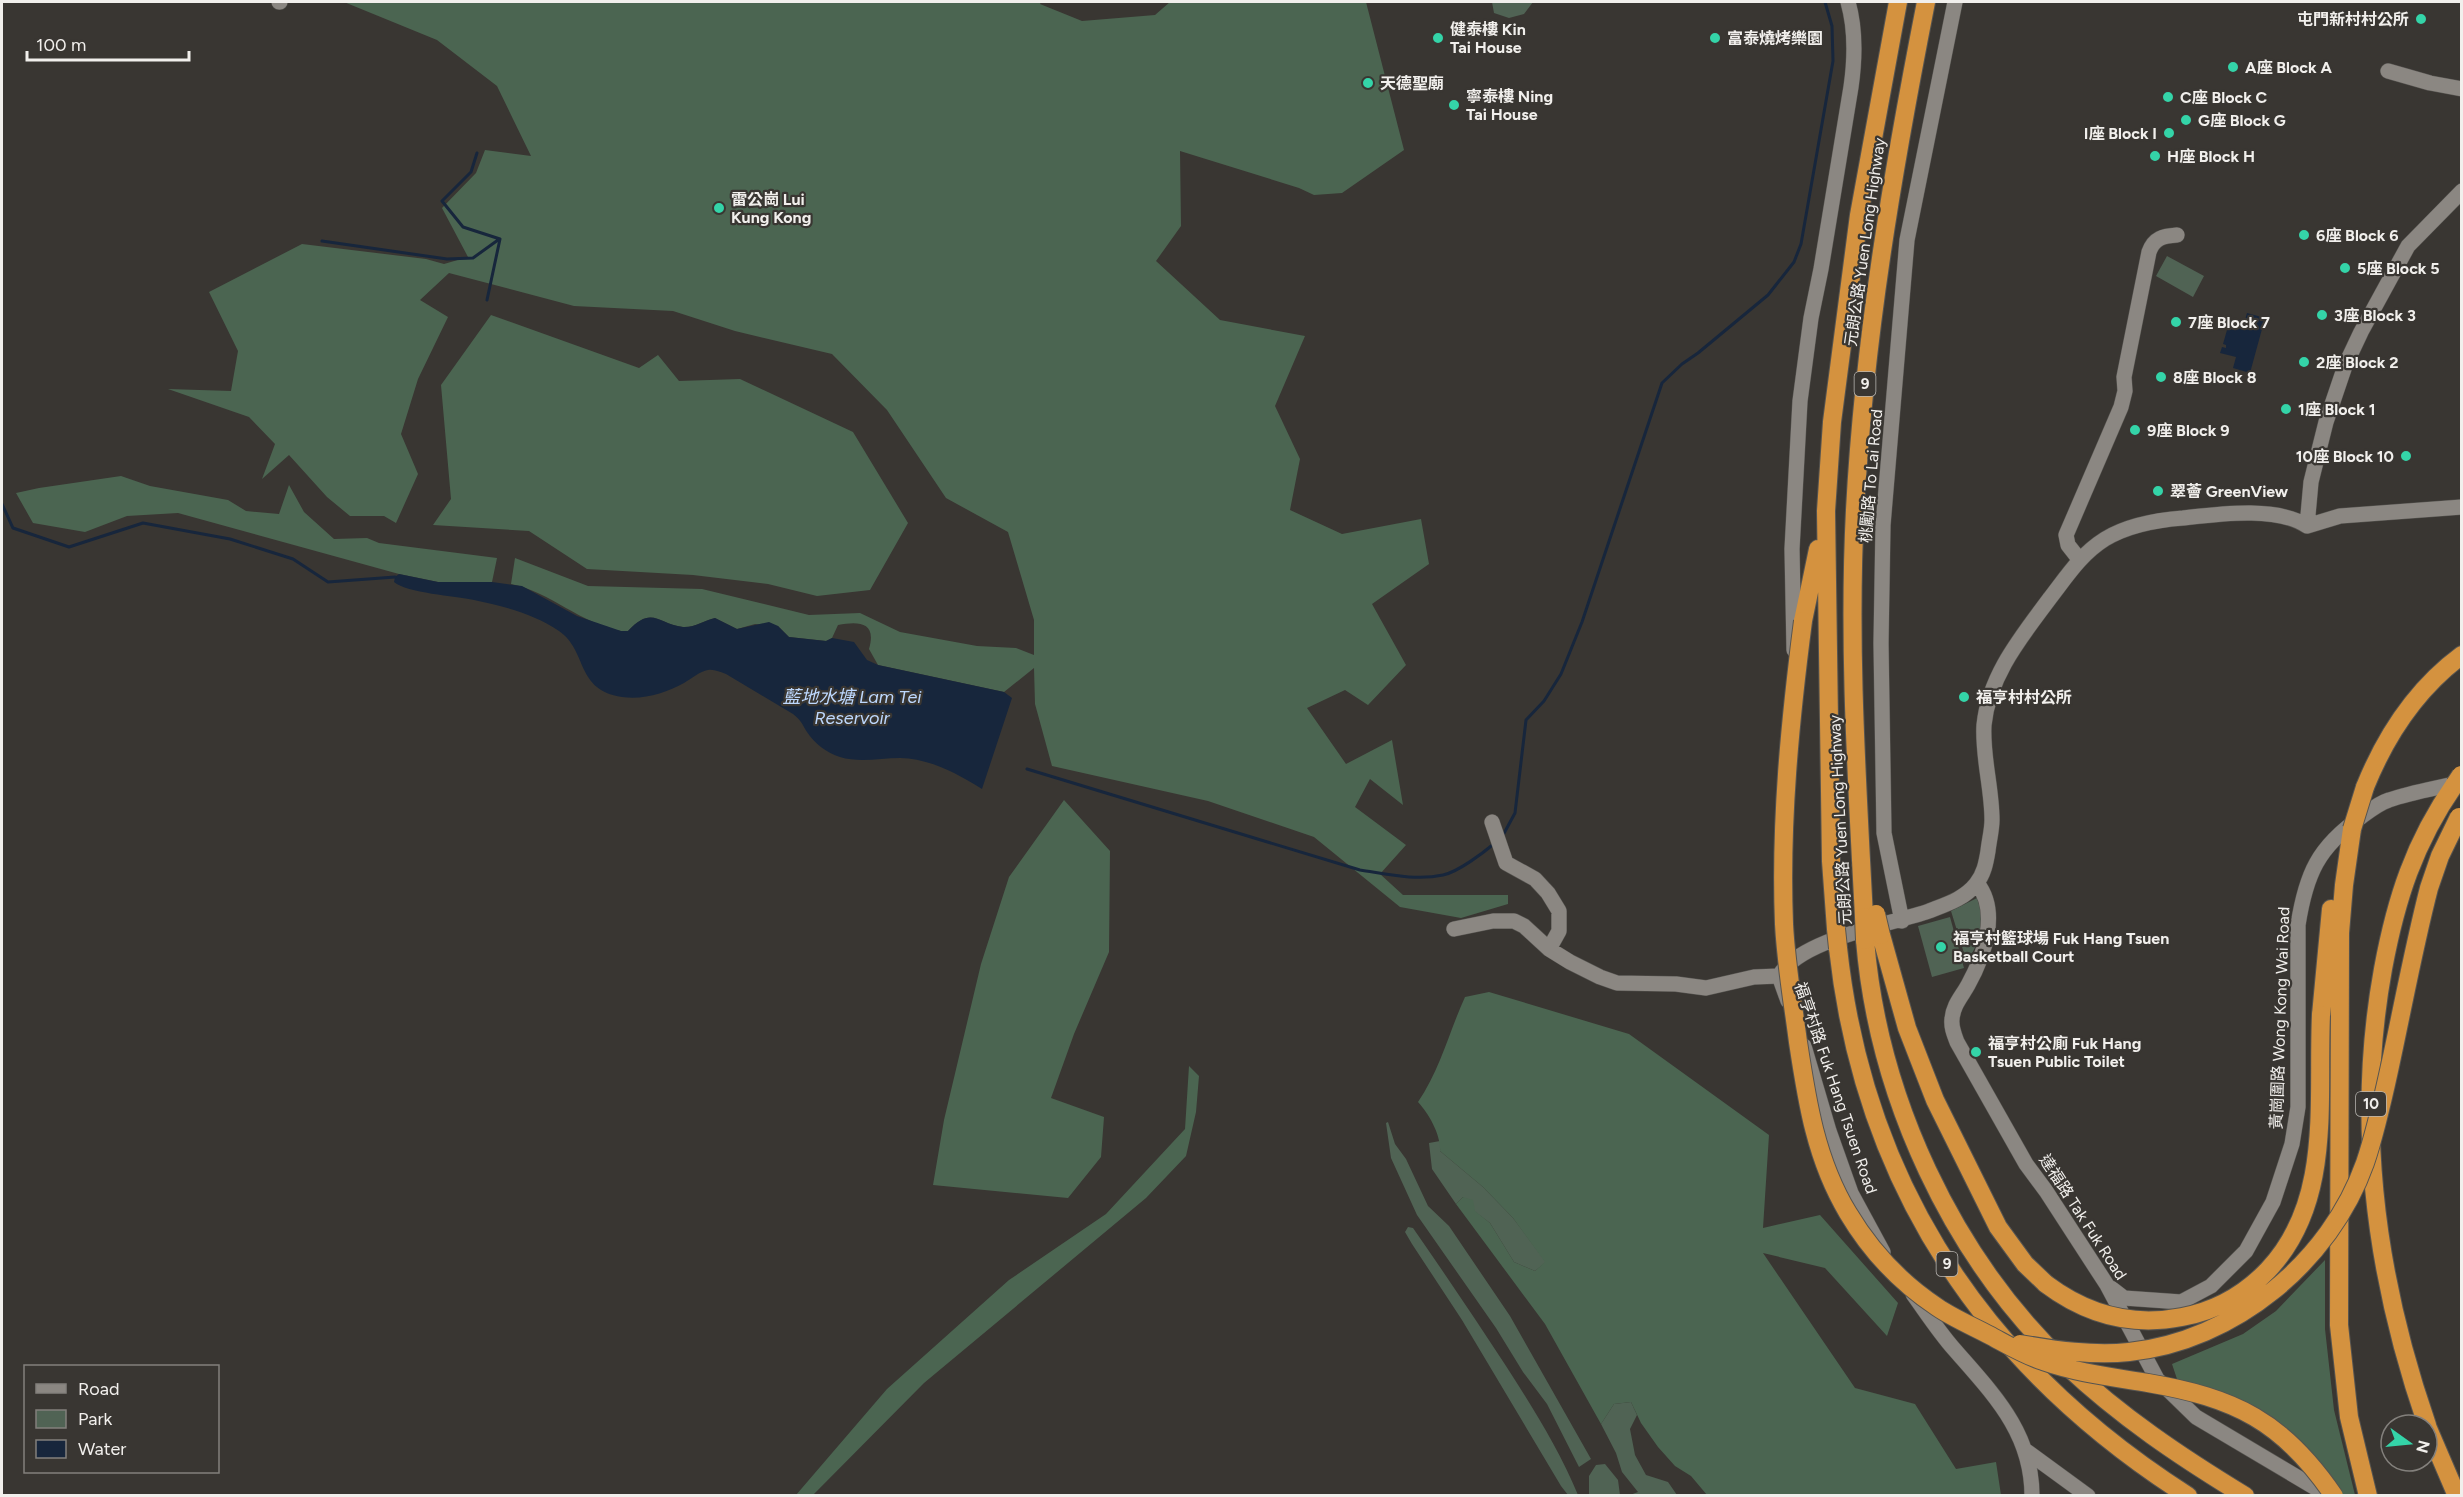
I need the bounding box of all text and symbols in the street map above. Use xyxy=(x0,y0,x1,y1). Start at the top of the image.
place label: 屯門新村村公所 xyxy=(2297,10,2409,29)
marker: 屯門新村村公所 xyxy=(2414,12,2428,26)
place label: 健泰樓 Kin Tai House xyxy=(1450,20,1526,57)
scale bar xyxy=(27,24,189,62)
place label: 富泰燒烤樂園 xyxy=(1727,29,1823,48)
marker: 健泰樓 Kin Tai House xyxy=(1431,31,1445,45)
marker: 富泰燒烤樂園 xyxy=(1708,31,1722,45)
text: 100 m xyxy=(36,34,86,56)
place label: A座 Block A xyxy=(2245,58,2332,77)
marker: A座 Block A xyxy=(2226,60,2240,74)
place label: 天德聖廟 xyxy=(1380,74,1444,93)
marker: 天德聖廟 xyxy=(1361,76,1375,90)
place label: 寧泰樓 Ning Tai House xyxy=(1466,87,1553,124)
place label: C座 Block C xyxy=(2180,88,2268,107)
marker: C座 Block C xyxy=(2161,90,2175,104)
marker: 寧泰樓 Ning Tai House xyxy=(1447,98,1461,112)
place label: G座 Block G xyxy=(2198,111,2286,130)
marker: G座 Block G xyxy=(2179,113,2193,127)
place label: I座 Block I xyxy=(2084,124,2157,143)
marker: I座 Block I xyxy=(2162,126,2176,140)
street label: 元朗公路 Yuen Long Highway xyxy=(1841,136,1889,347)
place label: H座 Block H xyxy=(2167,147,2255,166)
marker: H座 Block H xyxy=(2148,149,2162,163)
place label: 雷公崗 Lui Kung Kong xyxy=(731,190,811,227)
marker: 雷公崗 Lui Kung Kong xyxy=(712,201,726,215)
place label: 6座 Block 6 xyxy=(2316,226,2399,245)
marker: 6座 Block 6 xyxy=(2297,228,2311,242)
place label: 5座 Block 5 xyxy=(2357,259,2440,278)
marker: 5座 Block 5 xyxy=(2338,261,2352,275)
place label: 3座 Block 3 xyxy=(2334,306,2416,325)
marker: 3座 Block 3 xyxy=(2315,308,2329,322)
place label: 7座 Block 7 xyxy=(2188,313,2270,332)
marker: 7座 Block 7 xyxy=(2169,315,2183,329)
place label: 2座 Block 2 xyxy=(2316,353,2399,372)
marker: 2座 Block 2 xyxy=(2297,355,2311,369)
place label: 8座 Block 8 xyxy=(2173,368,2257,387)
marker: 8座 Block 8 xyxy=(2154,370,2168,384)
road number: 9 xyxy=(1854,372,1876,396)
place label: 1座 Block 1 xyxy=(2298,400,2376,419)
marker: 1座 Block 1 xyxy=(2279,402,2293,416)
street label: 桃勵路 To Lai Road xyxy=(1856,408,1886,544)
place label: 9座 Block 9 xyxy=(2147,421,2230,440)
marker: 9座 Block 9 xyxy=(2128,423,2142,437)
place label: 10座 Block 10 xyxy=(2296,447,2394,466)
marker: 10座 Block 10 xyxy=(2399,449,2413,463)
place label: 翠薈 GreenView xyxy=(2170,482,2289,501)
marker: 翠薈 GreenView xyxy=(2151,484,2165,498)
water label: 藍地水塘 Lam Tei Reservoir xyxy=(783,686,922,729)
place label: 福亨村村公所 xyxy=(1976,688,2072,707)
marker: 福亨村村公所 xyxy=(1957,690,1971,704)
street label: 元朗公路 Yuen Long Highway xyxy=(1825,714,1855,926)
street label: 黃崗圍路 Wong Kong Wai Road xyxy=(2267,906,2293,1130)
place label: 福亨村籃球場 Fuk Hang Tsuen Basketball Court xyxy=(1953,929,2169,966)
marker: 福亨村籃球場 Fuk Hang Tsuen Basketball Court xyxy=(1934,940,1948,954)
street label: 福亨村路 Fuk Hang Tsuen Road xyxy=(1791,980,1881,1196)
place label: 福亨村公廁 Fuk Hang Tsuen Public Toilet xyxy=(1988,1034,2141,1071)
marker: 福亨村公廁 Fuk Hang Tsuen Public Toilet xyxy=(1969,1045,1983,1059)
road number: 10 xyxy=(2356,1092,2386,1116)
street label: 達福路 Tak Fuk Road xyxy=(2035,1151,2131,1283)
road number: 9 xyxy=(1936,1252,1958,1276)
legend xyxy=(24,1365,219,1473)
text: Road xyxy=(78,1378,119,1400)
text: Park xyxy=(78,1408,113,1430)
north arrow xyxy=(2379,1413,2439,1473)
text: Water xyxy=(78,1438,126,1460)
text: N xyxy=(2412,1438,2434,1455)

